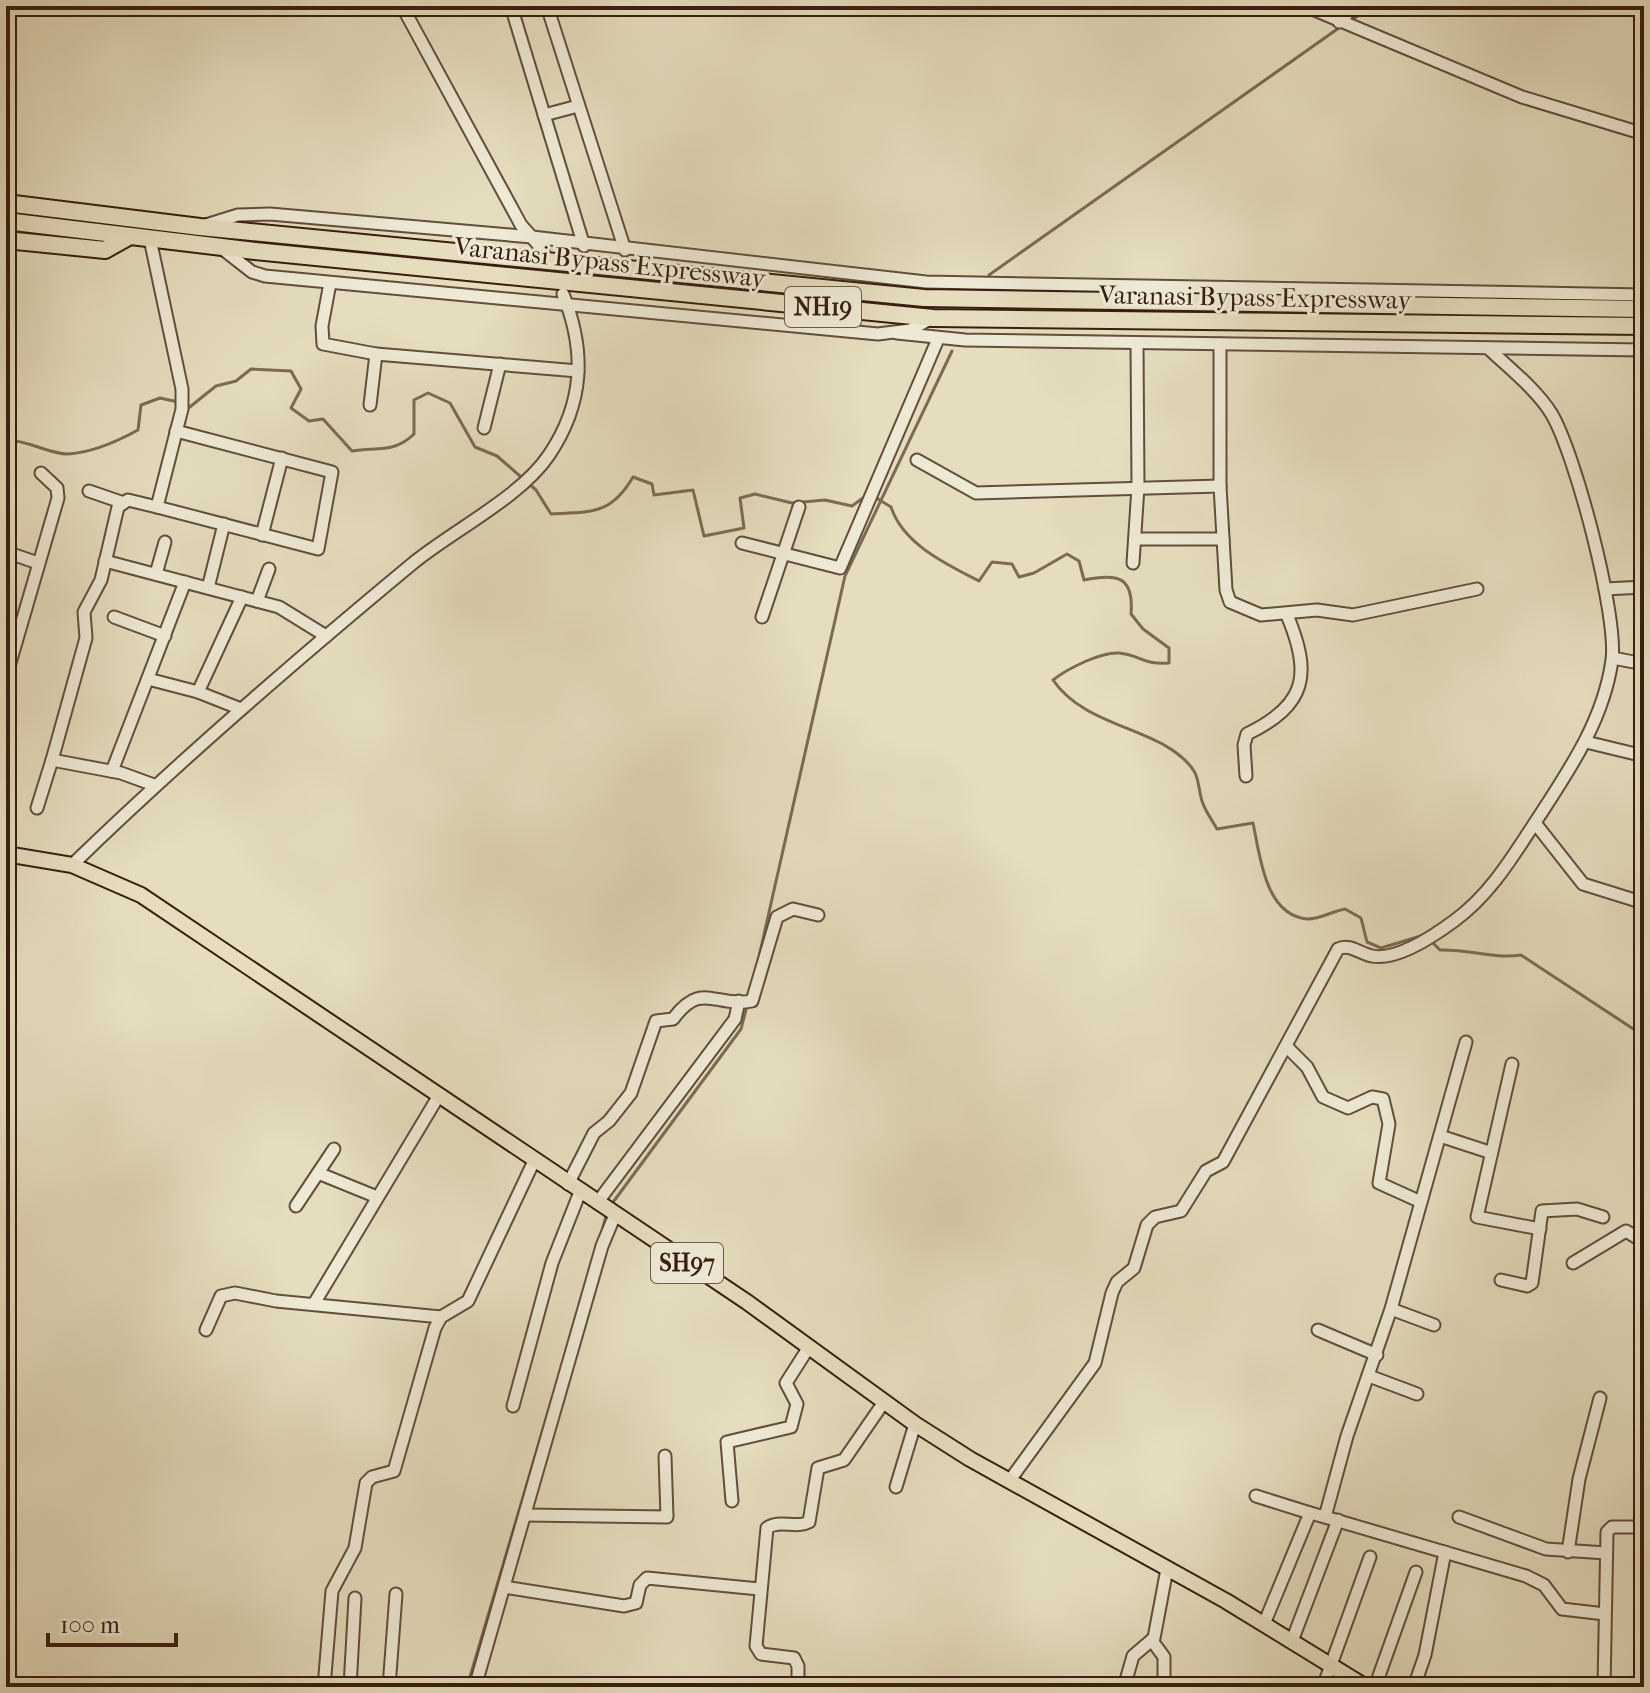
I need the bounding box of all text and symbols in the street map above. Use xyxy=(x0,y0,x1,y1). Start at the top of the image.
street label: Varanasi Bypass Expressway xyxy=(452,231,768,294)
street label: Varanasi Bypass Expressway xyxy=(1097,279,1413,316)
road number: NH19 xyxy=(785,287,861,327)
road number: SH97 xyxy=(651,1243,723,1283)
scale bar xyxy=(48,1597,176,1647)
text: 100 m xyxy=(60,1611,120,1639)

